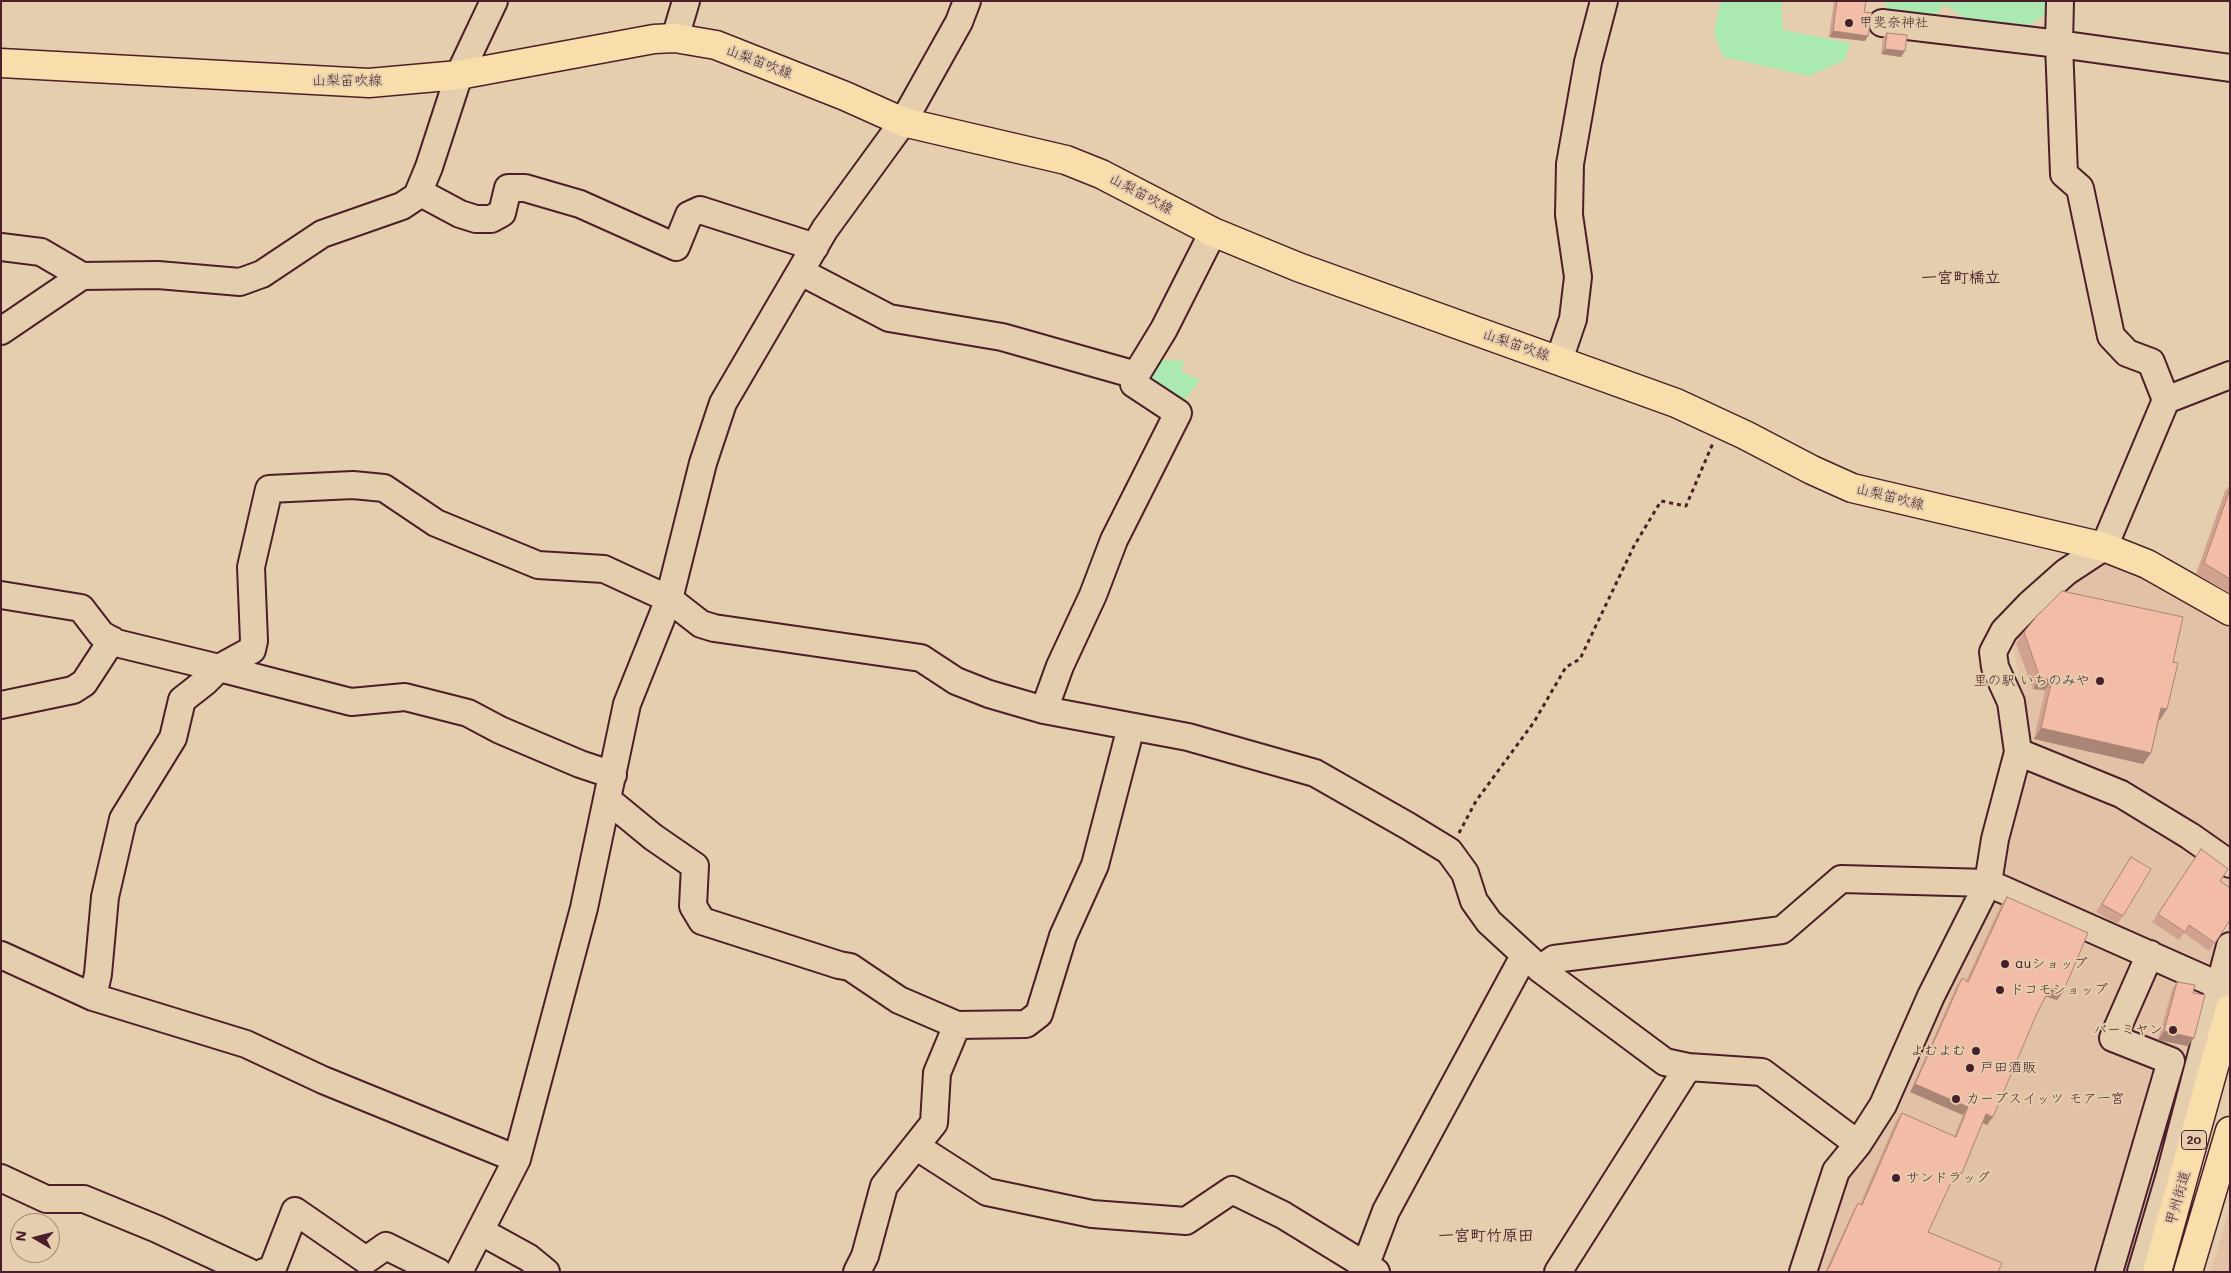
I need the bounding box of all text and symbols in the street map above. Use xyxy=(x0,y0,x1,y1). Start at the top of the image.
place label: 甲斐奈神社 xyxy=(1859,15,1929,31)
marker: 甲斐奈神社 xyxy=(1843,17,1855,29)
street label: 山梨笛吹線 xyxy=(723,42,795,82)
street label: 山梨笛吹線 xyxy=(312,73,382,89)
street label: 山梨笛吹線 xyxy=(1106,170,1176,218)
district label: 一宮町橋立 xyxy=(1921,268,2001,288)
street label: 山梨笛吹線 xyxy=(1480,326,1552,364)
street label: 山梨笛吹線 xyxy=(1854,480,1926,514)
place label: 里の駅 いちのみや xyxy=(1974,673,2090,689)
marker: 里の駅 いちのみや xyxy=(2094,675,2106,687)
place label: auショップ xyxy=(2015,956,2087,972)
marker: auショップ xyxy=(1999,958,2011,970)
place label: ドコモショップ xyxy=(2010,982,2108,998)
marker: ドコモショップ xyxy=(1994,984,2006,996)
place label: バーミヤン xyxy=(2093,1022,2163,1038)
marker: バーミヤン xyxy=(2167,1024,2179,1036)
place label: よむよむ xyxy=(1910,1043,1966,1059)
marker: よむよむ xyxy=(1970,1045,1982,1057)
place label: 戸田酒販 xyxy=(1980,1060,2036,1076)
marker: 戸田酒販 xyxy=(1964,1062,1976,1074)
place label: カーブスイッツ モア一宮 xyxy=(1966,1091,2124,1107)
marker: カーブスイッツ モア一宮 xyxy=(1950,1093,1962,1105)
road number: 20 xyxy=(2182,1130,2206,1150)
street label: 甲州街道 xyxy=(2162,1169,2194,1227)
place label: サンドラッグ xyxy=(1906,1170,1990,1186)
marker: サンドラッグ xyxy=(1890,1172,1902,1184)
north arrow xyxy=(10,1213,60,1263)
district label: 一宮町竹原田 xyxy=(1438,1226,1534,1246)
text: N xyxy=(10,1229,31,1243)

